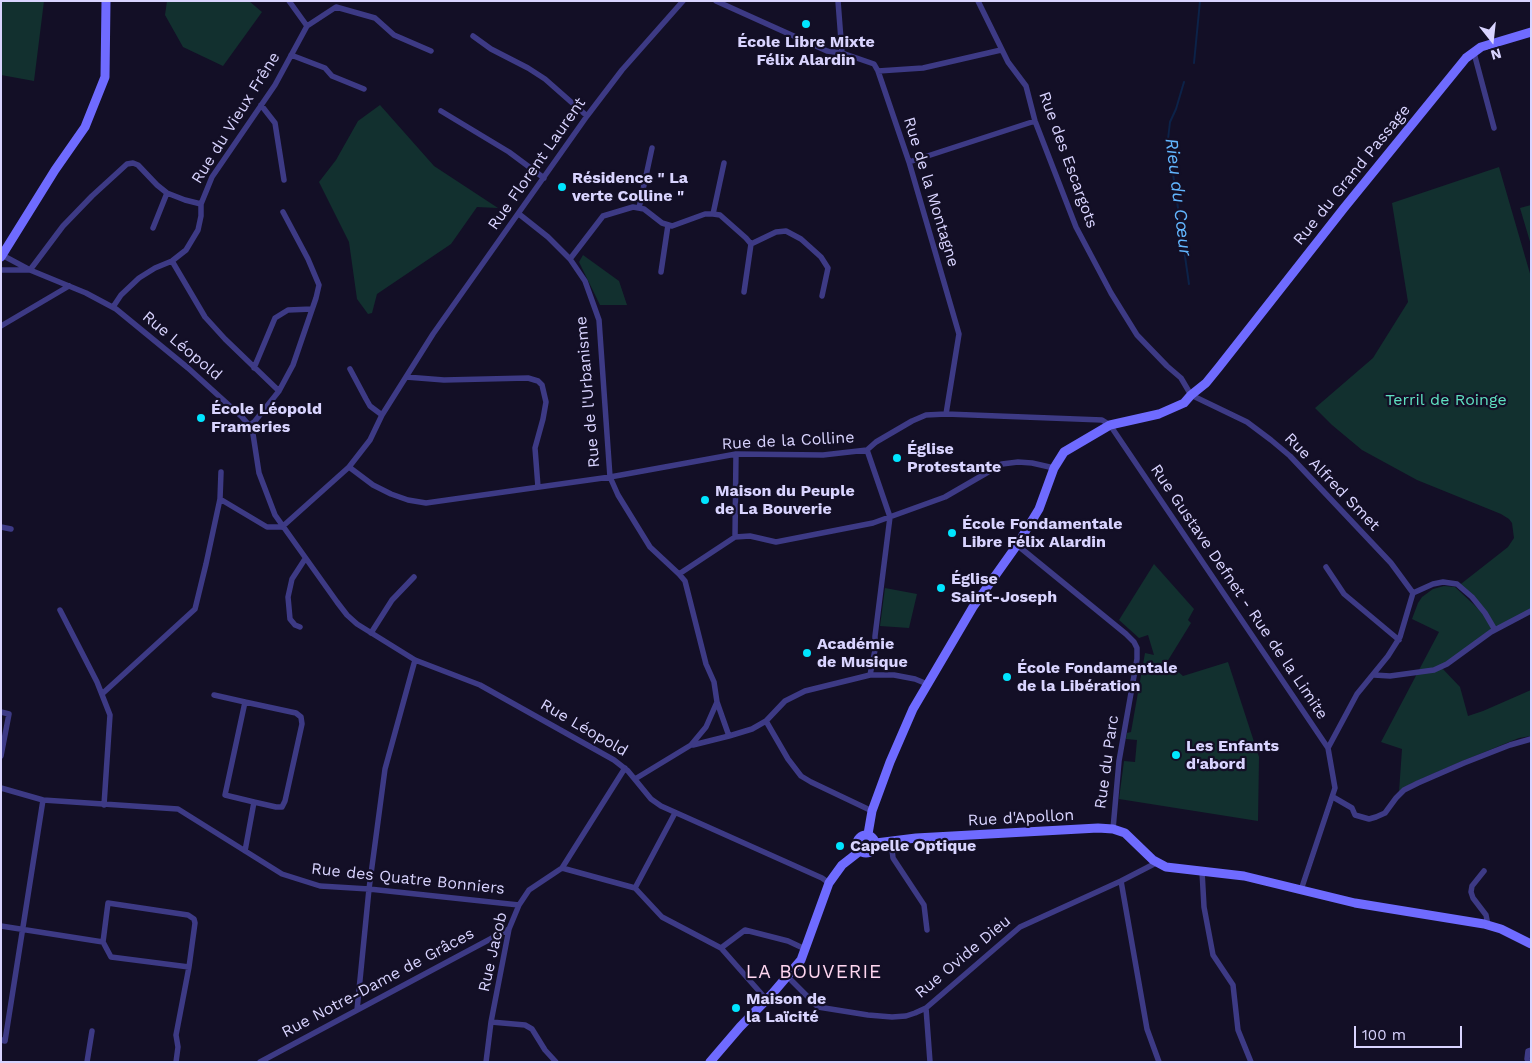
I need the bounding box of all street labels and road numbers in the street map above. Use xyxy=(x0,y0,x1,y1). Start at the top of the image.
street label: Rue du Vieux Frêne xyxy=(188,49,284,187)
street label: Rue des Escargots xyxy=(1034,89,1102,231)
street label: Rue Florent Laurent xyxy=(484,94,590,234)
street label: Rue du Grand Passage xyxy=(1289,101,1415,249)
street label: Rue de la Montagne xyxy=(899,115,963,269)
street label: Rue Léopold xyxy=(138,307,226,385)
street label: Rue de l'Urbanisme xyxy=(572,315,604,469)
street label: Rue de la Colline xyxy=(721,428,855,454)
street label: Rue Alfred Smet xyxy=(1280,429,1384,535)
street label: Rue Gustave Defnet - Rue de la Limite xyxy=(1146,461,1332,723)
street label: Rue Léopold xyxy=(537,695,631,761)
street label: Rue du Parc xyxy=(1091,714,1123,810)
street label: Rue d'Apollon xyxy=(967,806,1075,830)
street label: Rue des Quatre Bonniers xyxy=(310,859,506,899)
street label: Rue Jacob xyxy=(474,910,512,994)
street label: Rue Ovide Dieu xyxy=(911,911,1015,1003)
street label: Rue Notre-Dame de Grâces xyxy=(278,924,478,1042)

